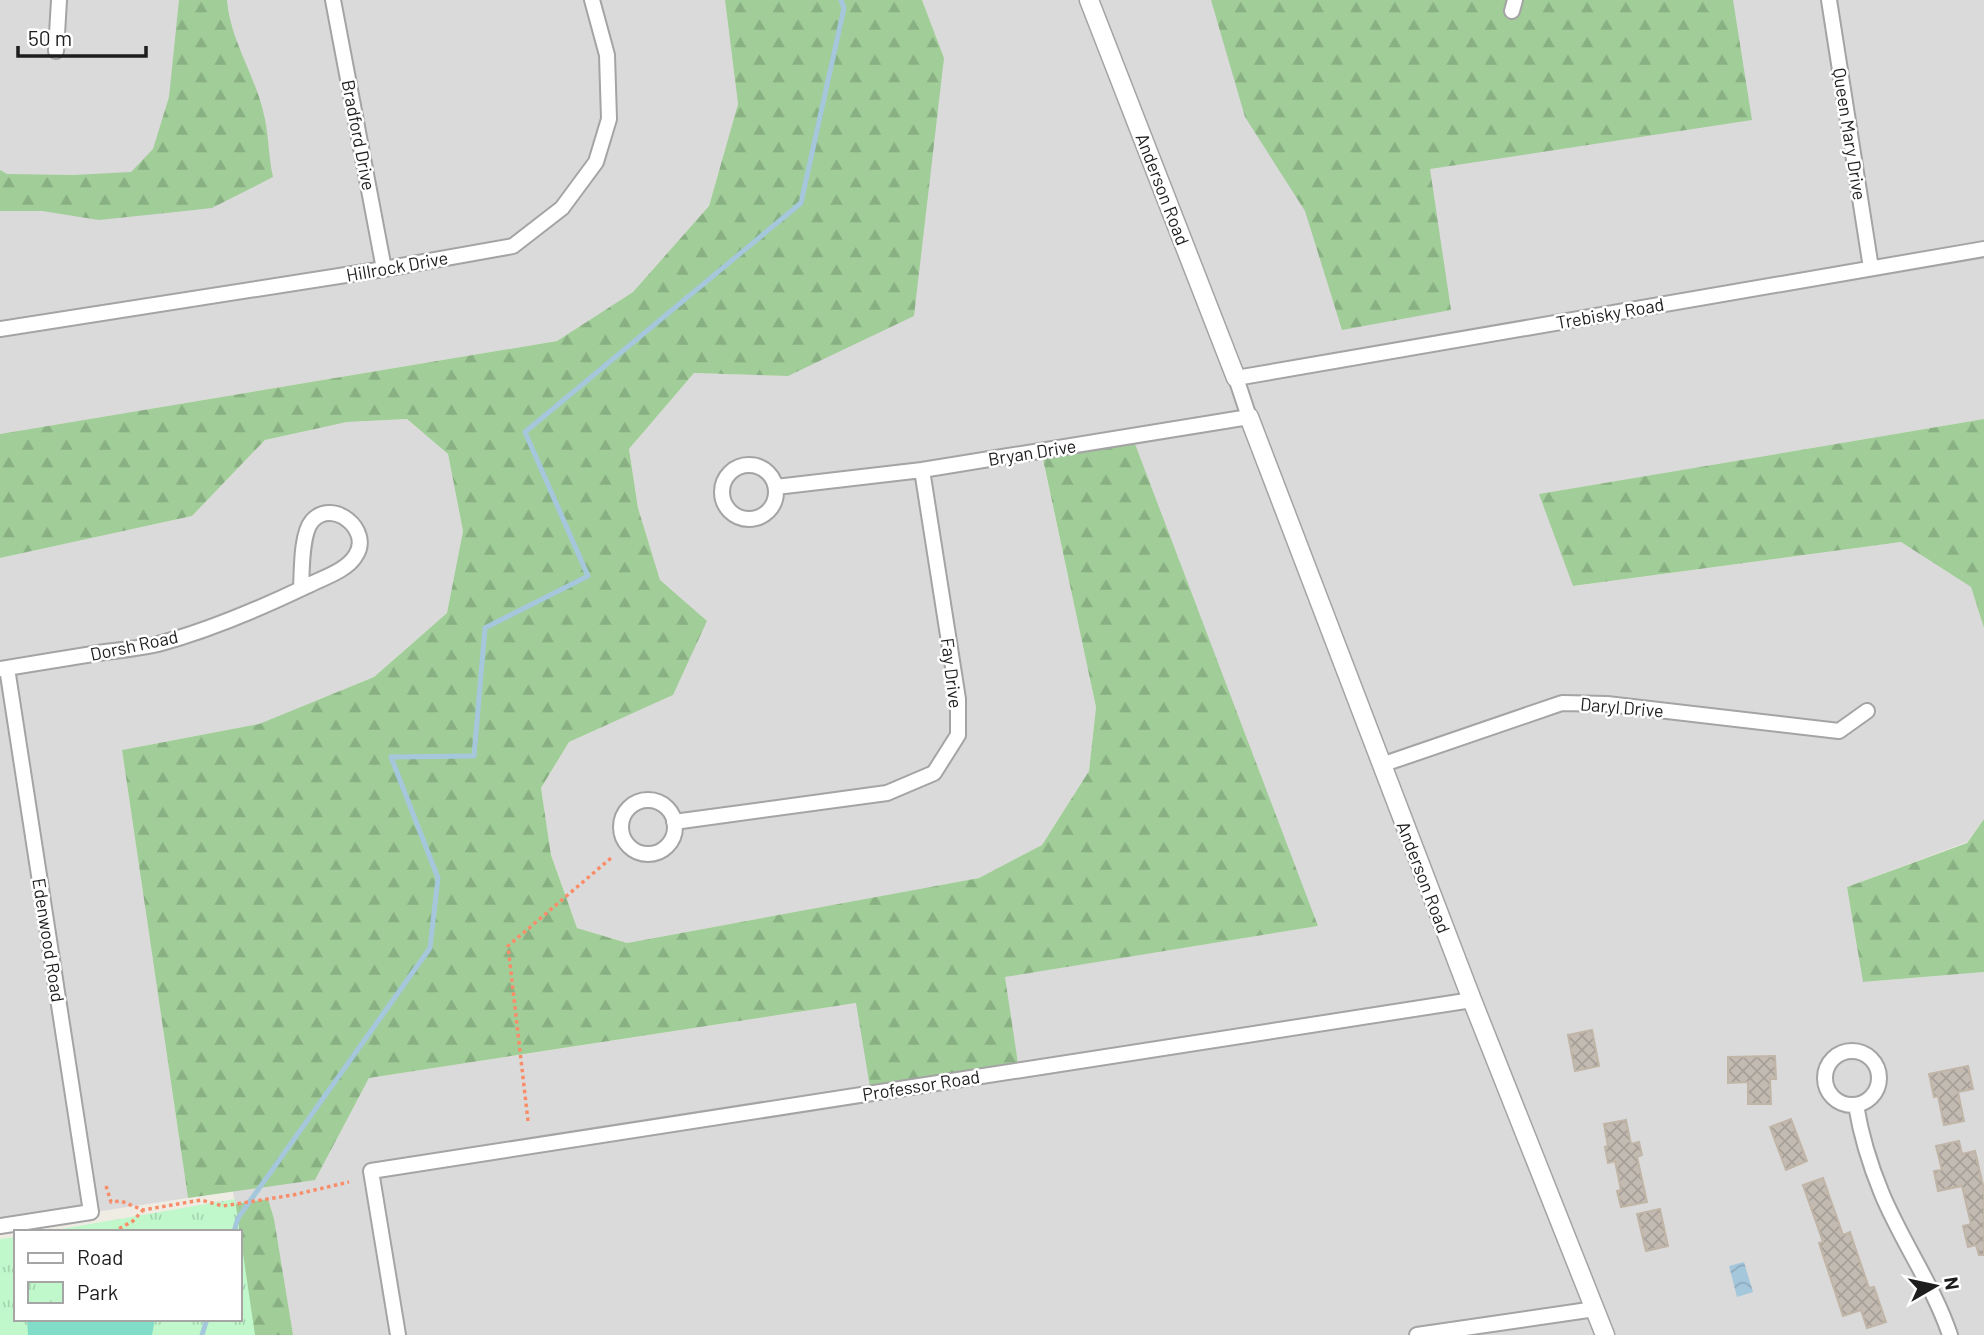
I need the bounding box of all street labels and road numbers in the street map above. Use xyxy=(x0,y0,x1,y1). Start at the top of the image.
street label: Queen Mary Drive xyxy=(1829,66,1871,202)
street label: Bradford Drive xyxy=(337,78,381,192)
street label: Anderson Road xyxy=(1132,130,1194,248)
street label: Hillrock Drive xyxy=(344,246,450,286)
street label: Trebisky Road xyxy=(1554,293,1666,333)
street label: Bryan Drive xyxy=(986,434,1078,470)
street label: Dorsh Road xyxy=(88,625,180,665)
street label: Fay Drive xyxy=(937,637,967,709)
street label: Daryl Drive xyxy=(1579,692,1665,722)
street label: Anderson Road xyxy=(1393,818,1455,936)
street label: Edenwood Road xyxy=(28,876,70,1004)
street label: Professor Road xyxy=(861,1065,981,1105)

